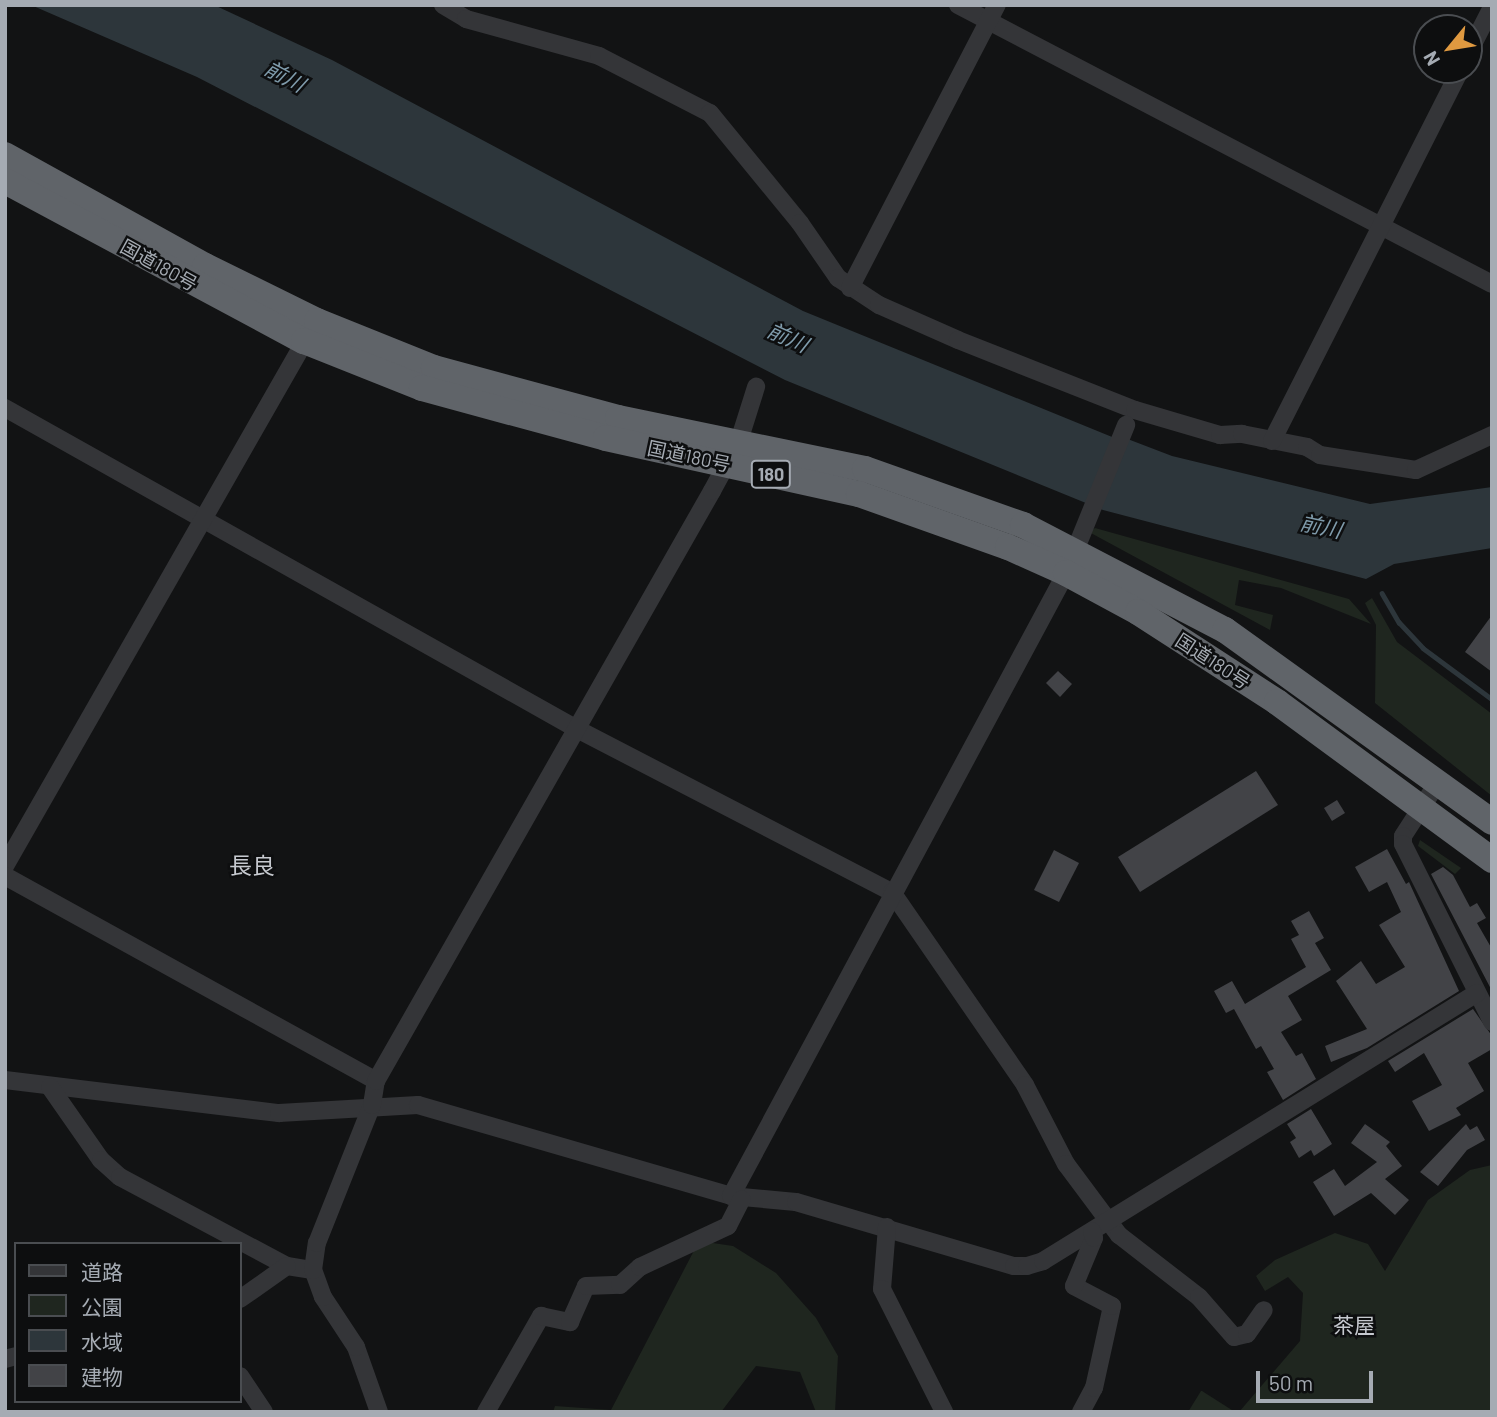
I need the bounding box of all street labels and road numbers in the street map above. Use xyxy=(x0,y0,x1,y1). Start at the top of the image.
street label: 国道180号 xyxy=(117,235,201,295)
street label: 国道180号 xyxy=(645,436,733,476)
road number: 180 xyxy=(750,460,792,488)
street label: 国道180号 xyxy=(1171,628,1255,694)

